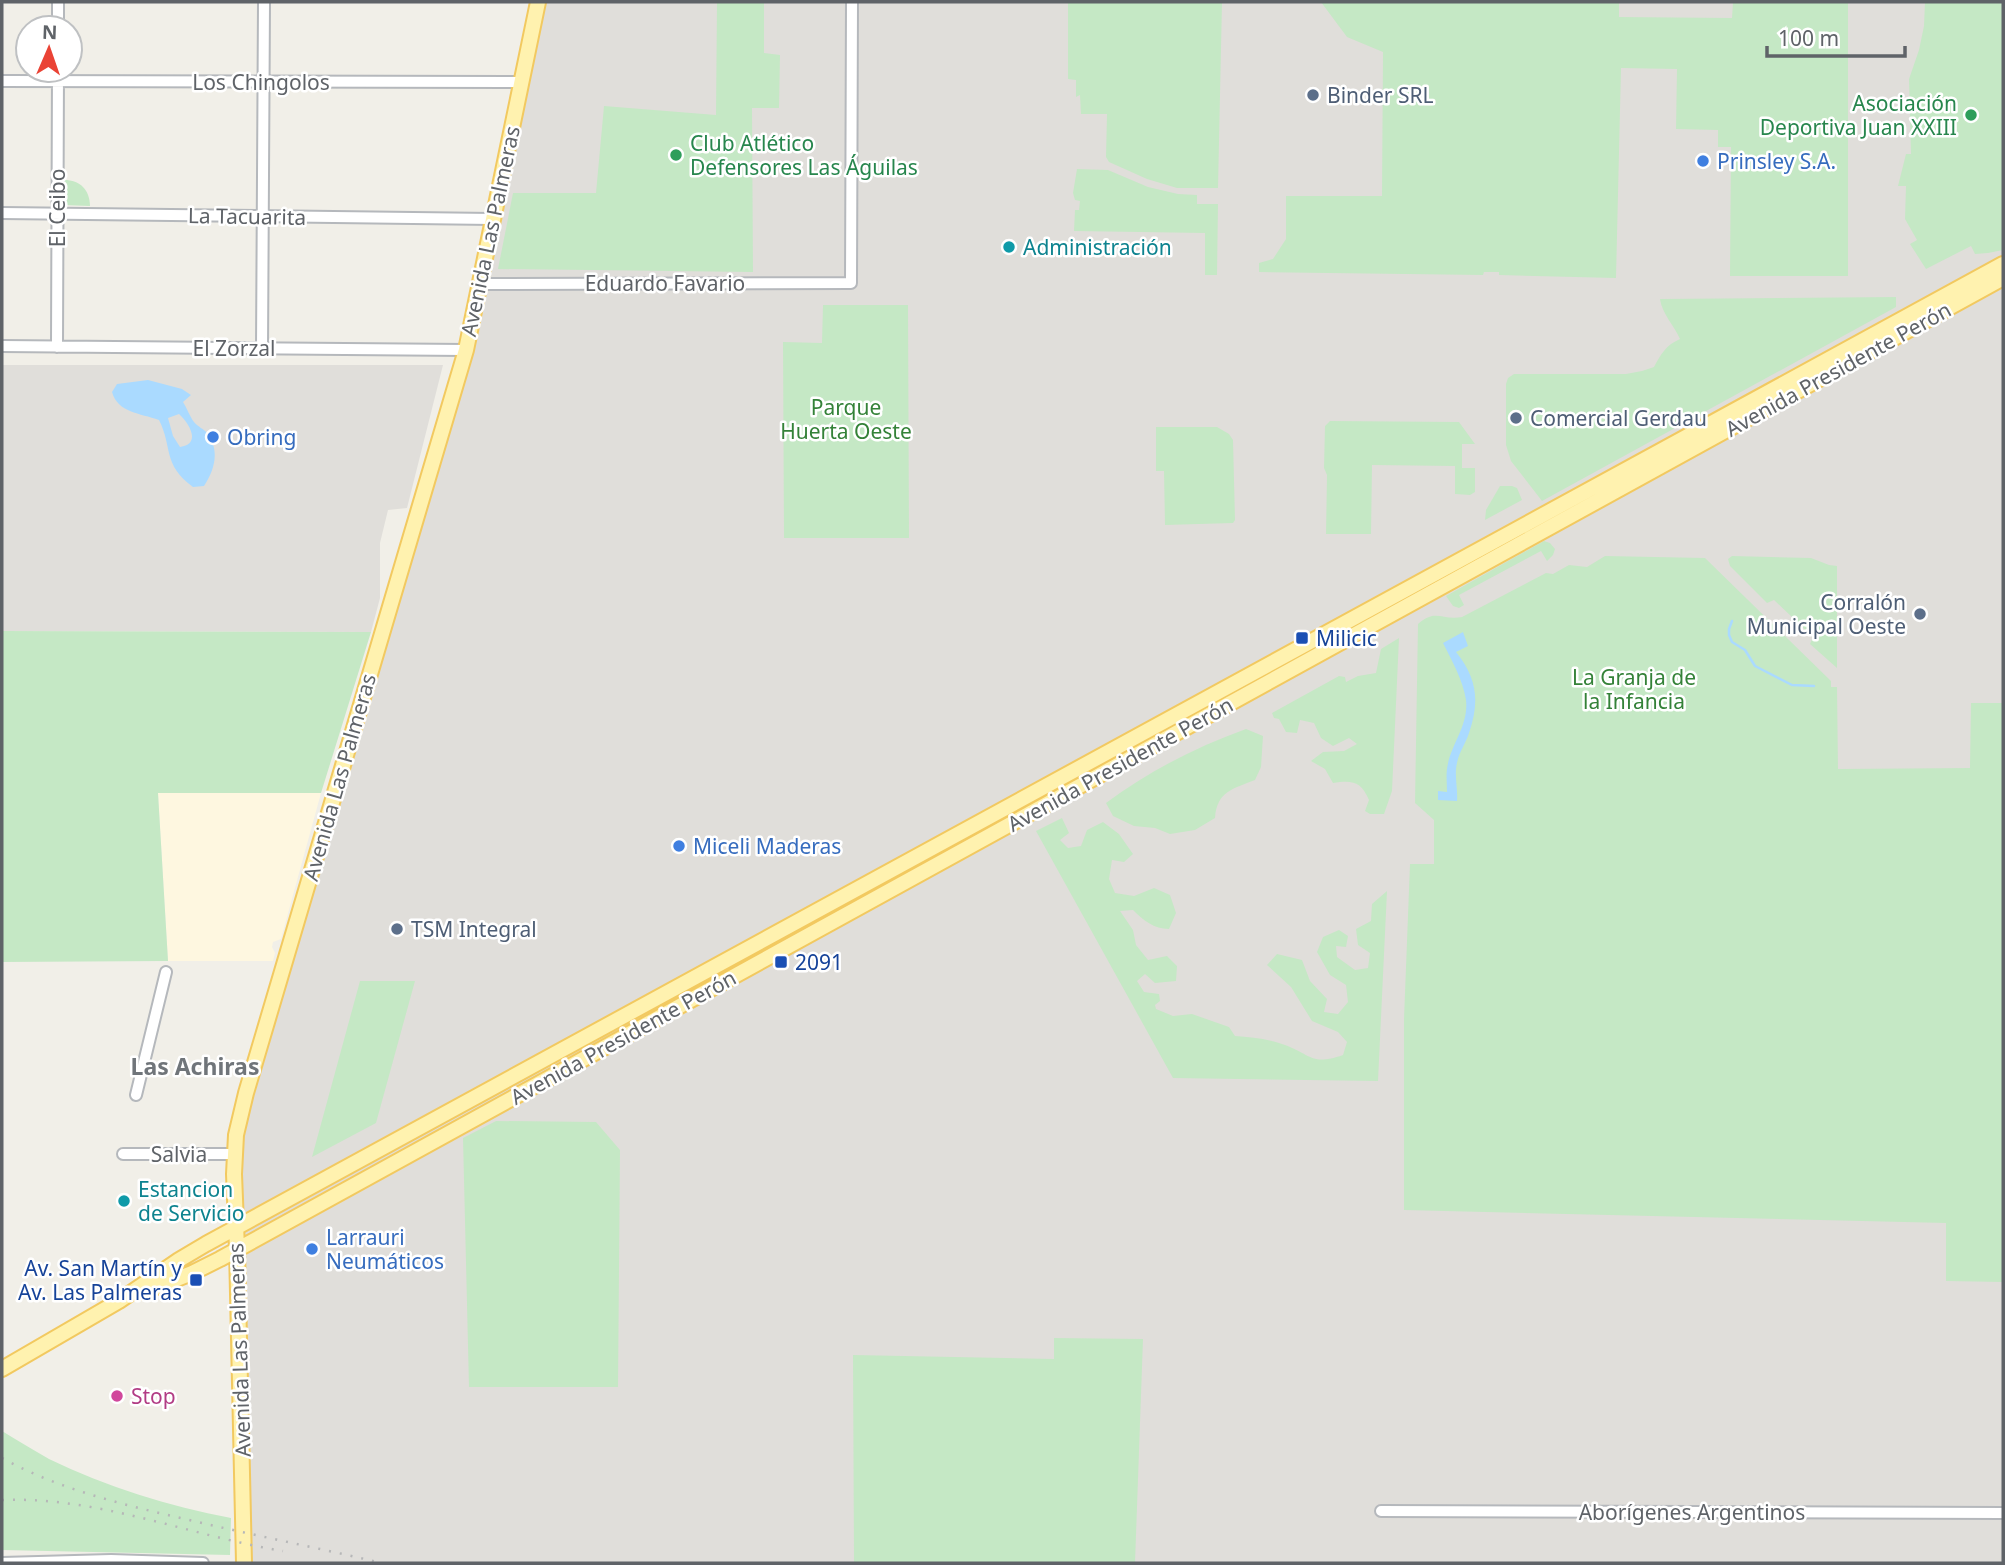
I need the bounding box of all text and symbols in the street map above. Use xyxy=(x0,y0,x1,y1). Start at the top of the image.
north arrow xyxy=(14,14,84,84)
scale bar xyxy=(1767,14,1905,58)
text: N xyxy=(41,19,58,45)
text: 100 m xyxy=(1778,24,1839,52)
street label: Los Chingolos xyxy=(192,68,330,96)
place label: Binder SRL xyxy=(1327,81,1434,109)
marker: Binder SRL xyxy=(1305,87,1321,103)
place label: Asociación Deportiva Juan XXIII xyxy=(1760,89,1957,141)
marker: Asociación Deportiva Juan XXIII xyxy=(1963,107,1979,123)
street label: Avenida Las Palmeras xyxy=(454,123,526,339)
place label: Club Atlético Defensores Las Águilas xyxy=(690,129,918,181)
marker: Club Atlético Defensores Las Águilas xyxy=(668,147,684,163)
place label: Prinsley S.A. xyxy=(1717,147,1836,175)
marker: Prinsley S.A. xyxy=(1695,153,1711,169)
street label: El Ceibo xyxy=(43,169,71,247)
street label: La Tacuarita xyxy=(188,201,306,231)
place label: Administración xyxy=(1023,233,1172,261)
marker: Administración xyxy=(1001,239,1017,255)
street label: Eduardo Favario xyxy=(585,269,745,297)
street label: Avenida Presidente Perón xyxy=(1720,295,1956,443)
street label: El Zorzal xyxy=(192,334,276,362)
park label: Parque Huerta Oeste xyxy=(780,393,912,445)
place label: Comercial Gerdau xyxy=(1530,404,1707,432)
marker: Comercial Gerdau xyxy=(1508,410,1524,426)
place label: Obring xyxy=(227,423,296,451)
marker: Obring xyxy=(205,429,221,445)
place label: Corralón Municipal Oeste xyxy=(1747,588,1906,640)
marker: Corralón Municipal Oeste xyxy=(1912,606,1928,622)
place label: Milicic xyxy=(1316,624,1377,652)
marker: Milicic xyxy=(1294,630,1310,646)
park label: La Granja de la Infancia xyxy=(1572,663,1696,715)
street label: Avenida Las Palmeras xyxy=(296,670,382,884)
street label: Avenida Presidente Perón xyxy=(1002,690,1238,838)
place label: Miceli Maderas xyxy=(693,832,841,860)
marker: Miceli Maderas xyxy=(671,838,687,854)
place label: TSM Integral xyxy=(411,915,537,943)
marker: TSM Integral xyxy=(389,921,405,937)
place label: 2091 xyxy=(795,948,843,976)
marker: 2091 xyxy=(773,954,789,970)
street label: Avenida Presidente Perón xyxy=(505,963,741,1111)
district label: Las Achiras xyxy=(131,1050,259,1082)
street label: Salvia xyxy=(151,1140,207,1168)
place label: Estancion de Servicio xyxy=(138,1175,245,1227)
marker: Estancion de Servicio xyxy=(116,1193,132,1209)
place label: Larrauri Neumáticos xyxy=(326,1223,444,1275)
marker: Larrauri Neumáticos xyxy=(304,1241,320,1257)
street label: Avenida Las Palmeras xyxy=(221,1242,257,1458)
place label: Av. San Martín y Av. Las Palmeras xyxy=(18,1254,182,1306)
marker: Av. San Martín y Av. Las Palmeras xyxy=(188,1272,204,1288)
place label: Stop xyxy=(131,1382,176,1410)
marker: Stop xyxy=(109,1388,125,1404)
street label: Aborígenes Argentinos xyxy=(1579,1498,1805,1526)

